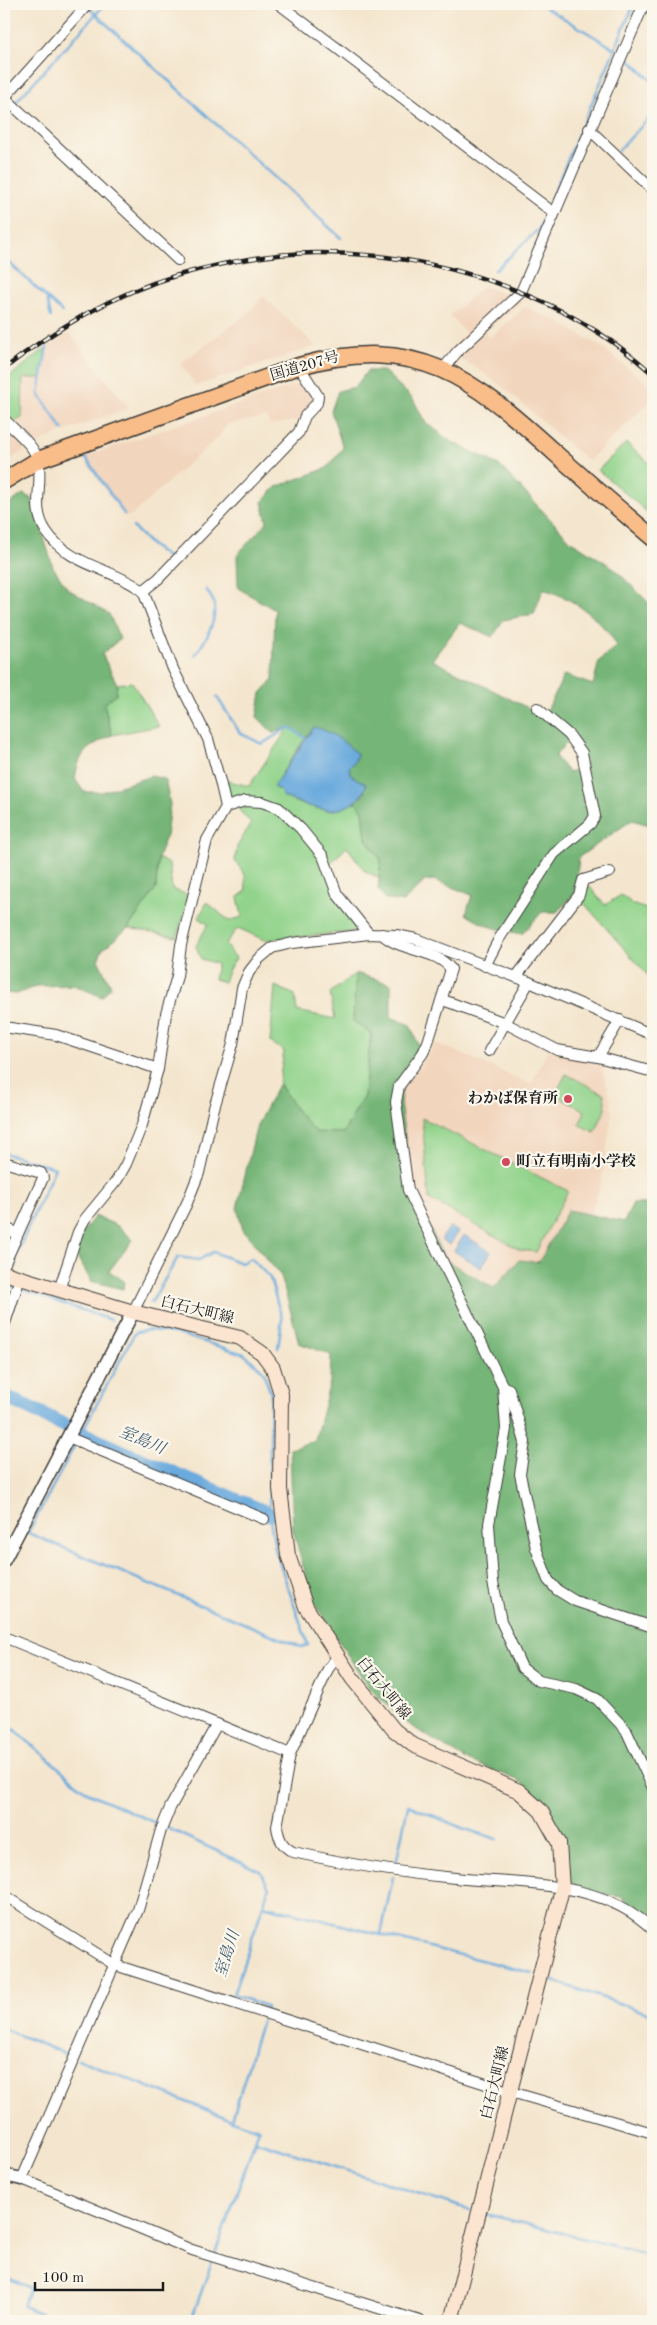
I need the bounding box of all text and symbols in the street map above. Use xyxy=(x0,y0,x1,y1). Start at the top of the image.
street label: 国道207号 xyxy=(268,348,341,384)
place label: わかば保育所 xyxy=(468,1090,558,1107)
marker: わかば保育所 xyxy=(562,1093,574,1105)
place label: 町立有明南小学校 xyxy=(516,1153,636,1170)
marker: 町立有明南小学校 xyxy=(500,1156,512,1168)
street label: 白石大町線 xyxy=(159,1293,236,1327)
water label: 室島川 xyxy=(117,1422,170,1459)
street label: 白石大町線 xyxy=(354,1654,414,1723)
water label: 室島川 xyxy=(211,1926,244,1979)
street label: 白石大町線 xyxy=(478,2044,512,2121)
scale bar xyxy=(35,2260,162,2292)
text: 100 m xyxy=(42,2271,84,2286)

